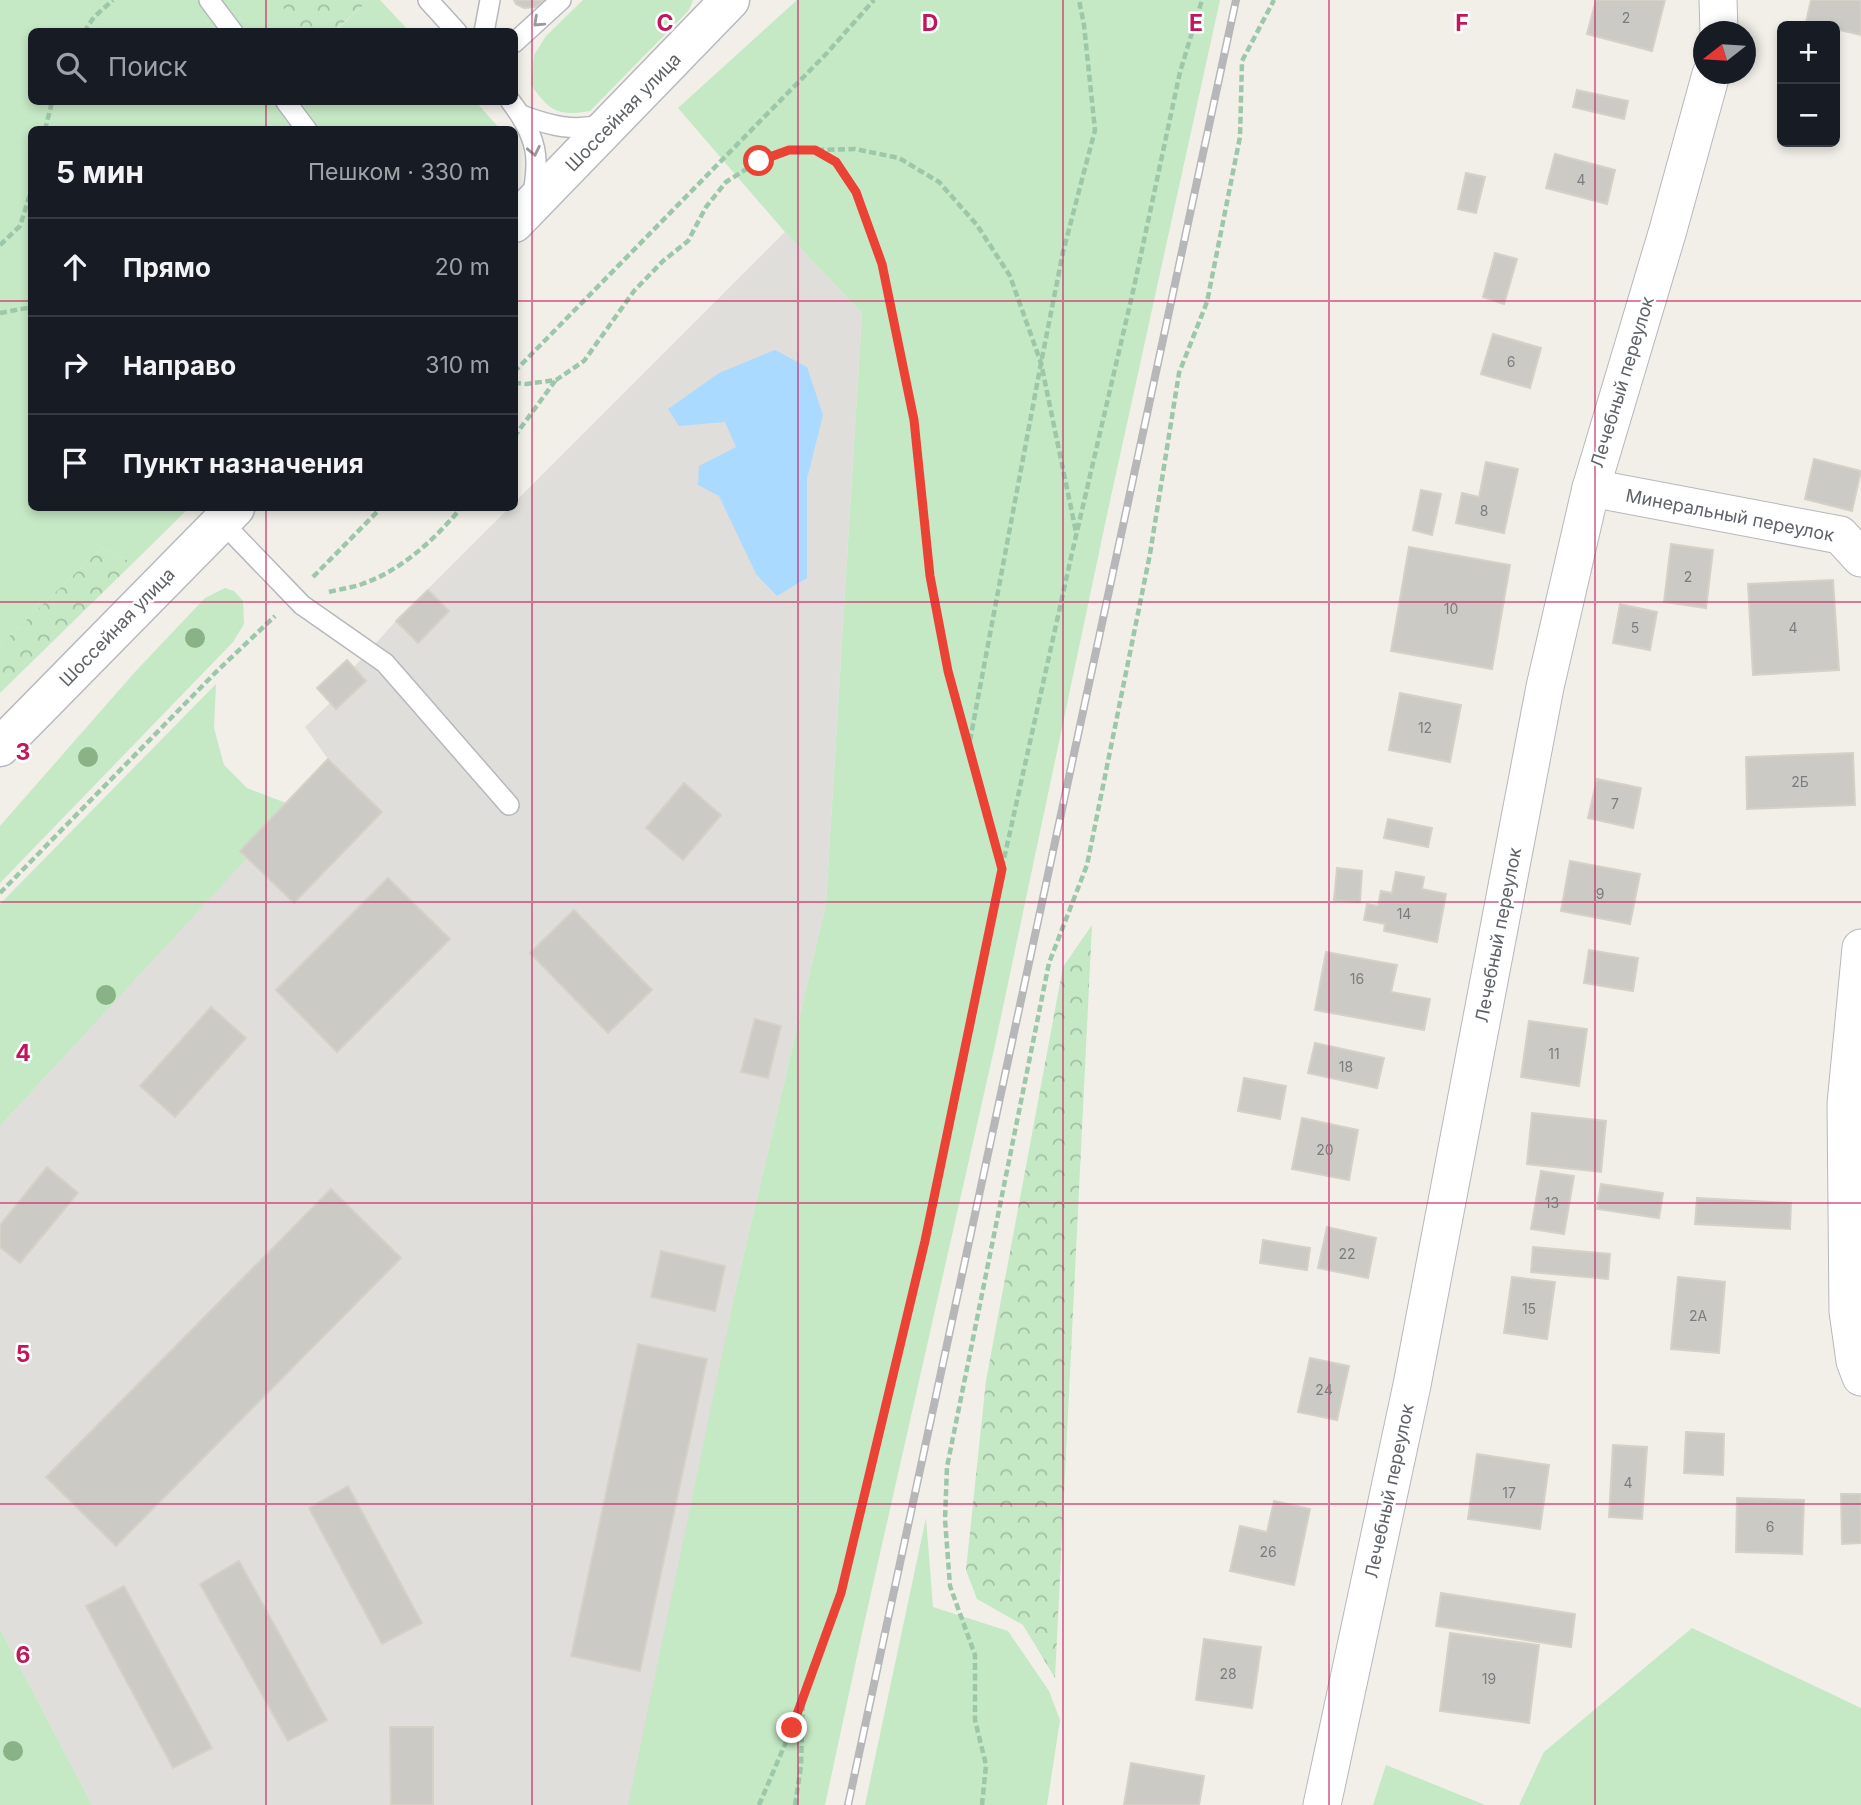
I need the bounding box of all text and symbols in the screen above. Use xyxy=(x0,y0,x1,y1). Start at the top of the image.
text: C xyxy=(656,9,674,37)
text: D xyxy=(922,9,938,37)
text: E xyxy=(1189,9,1203,37)
text: F xyxy=(1455,9,1469,37)
house number: 2 xyxy=(1622,9,1630,26)
one-way arrow xyxy=(533,13,546,26)
north arrow xyxy=(1693,21,1756,84)
map controls xyxy=(1777,21,1840,147)
button: + xyxy=(1777,21,1840,84)
search box xyxy=(28,28,518,105)
icon: search xyxy=(52,48,90,86)
street label: Шоссейная улица xyxy=(561,48,685,176)
text: Поиск xyxy=(108,51,187,82)
button: − xyxy=(1777,84,1840,147)
one-way arrow xyxy=(526,145,541,157)
route start xyxy=(743,145,774,176)
text: 5 мин xyxy=(56,154,144,190)
text: Пешком · 330 m xyxy=(308,158,490,186)
house number: 4 xyxy=(1576,171,1586,188)
icon: ahead xyxy=(56,248,94,286)
text: Прямо xyxy=(123,252,211,283)
text: 20 m xyxy=(435,253,490,281)
street label: Лечебный переулок xyxy=(1586,294,1658,470)
icon: right xyxy=(56,346,94,384)
text: Направо xyxy=(123,350,236,381)
text: 310 m xyxy=(425,351,490,379)
house number: 6 xyxy=(1507,353,1515,370)
icon: arrive xyxy=(56,444,94,482)
text: Пункт назначения xyxy=(123,448,364,479)
street label: Минеральный переулок xyxy=(1624,484,1836,546)
house number: 8 xyxy=(1480,502,1488,519)
street label: Шоссейная улица xyxy=(55,563,179,691)
house number: 2 xyxy=(1684,568,1692,585)
house number: 10 xyxy=(1444,600,1458,617)
house number: 5 xyxy=(1631,619,1639,636)
house number: 4 xyxy=(1788,619,1798,636)
house number: 12 xyxy=(1418,719,1432,736)
text: 3 xyxy=(16,738,30,766)
house number: 2Б xyxy=(1791,773,1809,790)
house number: 7 xyxy=(1611,795,1619,812)
street label: Лечебный переулок xyxy=(1471,846,1525,1024)
house number: 9 xyxy=(1596,885,1604,902)
house number: 14 xyxy=(1397,905,1411,922)
house number: 16 xyxy=(1350,970,1364,987)
text: 4 xyxy=(15,1039,31,1067)
house number: 11 xyxy=(1548,1045,1560,1062)
house number: 18 xyxy=(1339,1058,1353,1075)
house number: 20 xyxy=(1316,1141,1334,1158)
house number: 13 xyxy=(1545,1194,1559,1211)
house number: 22 xyxy=(1338,1245,1356,1262)
house number: 15 xyxy=(1522,1300,1536,1317)
house number: 2А xyxy=(1689,1307,1707,1324)
text: 5 xyxy=(16,1340,30,1368)
house number: 24 xyxy=(1315,1381,1333,1398)
street label: Лечебный переулок xyxy=(1360,1402,1418,1580)
house number: 4 xyxy=(1623,1474,1633,1491)
house number: 17 xyxy=(1502,1484,1516,1501)
house number: 6 xyxy=(1766,1518,1774,1535)
house number: 26 xyxy=(1259,1543,1277,1560)
text: 6 xyxy=(16,1641,30,1669)
house number: 28 xyxy=(1219,1665,1237,1682)
house number: 19 xyxy=(1482,1670,1496,1687)
route end xyxy=(776,1712,807,1743)

